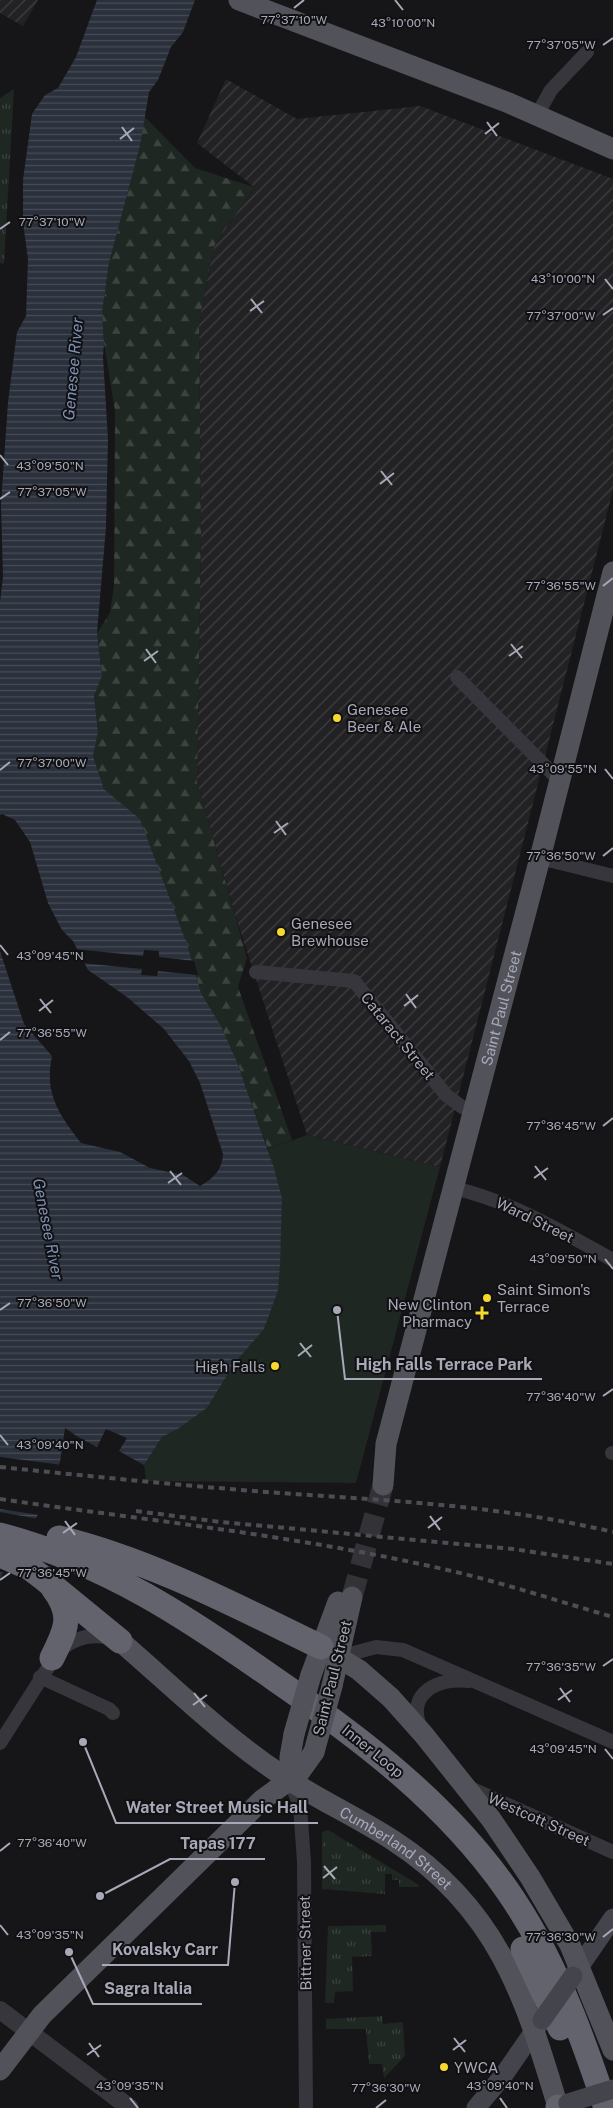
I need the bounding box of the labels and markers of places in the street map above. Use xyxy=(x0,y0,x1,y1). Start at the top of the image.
place label: Genesee Beer & Ale xyxy=(347,701,421,735)
marker: Genesee Beer & Ale xyxy=(331,712,343,724)
place label: Genesee Brewhouse xyxy=(291,915,369,949)
marker: Genesee Brewhouse xyxy=(275,926,287,938)
place label: Saint Simon's Terrace xyxy=(497,1281,590,1315)
marker: Saint Simon's Terrace xyxy=(481,1292,493,1304)
place label: New Clinton Pharmacy xyxy=(387,1296,472,1330)
marker: New Clinton Pharmacy xyxy=(476,1307,488,1319)
callout: High Falls Terrace Park xyxy=(345,1348,542,1379)
place label: High Falls xyxy=(195,1358,265,1375)
marker: High Falls xyxy=(269,1360,281,1372)
callout: Water Street Music Hall xyxy=(116,1792,318,1823)
callout: Tapas 177 xyxy=(170,1828,265,1859)
callout: Kovalsky Carr xyxy=(102,1934,228,1965)
callout: Sagra Italia xyxy=(93,1973,202,2004)
place label: YWCA xyxy=(454,2059,499,2076)
marker: YWCA xyxy=(438,2061,450,2073)

